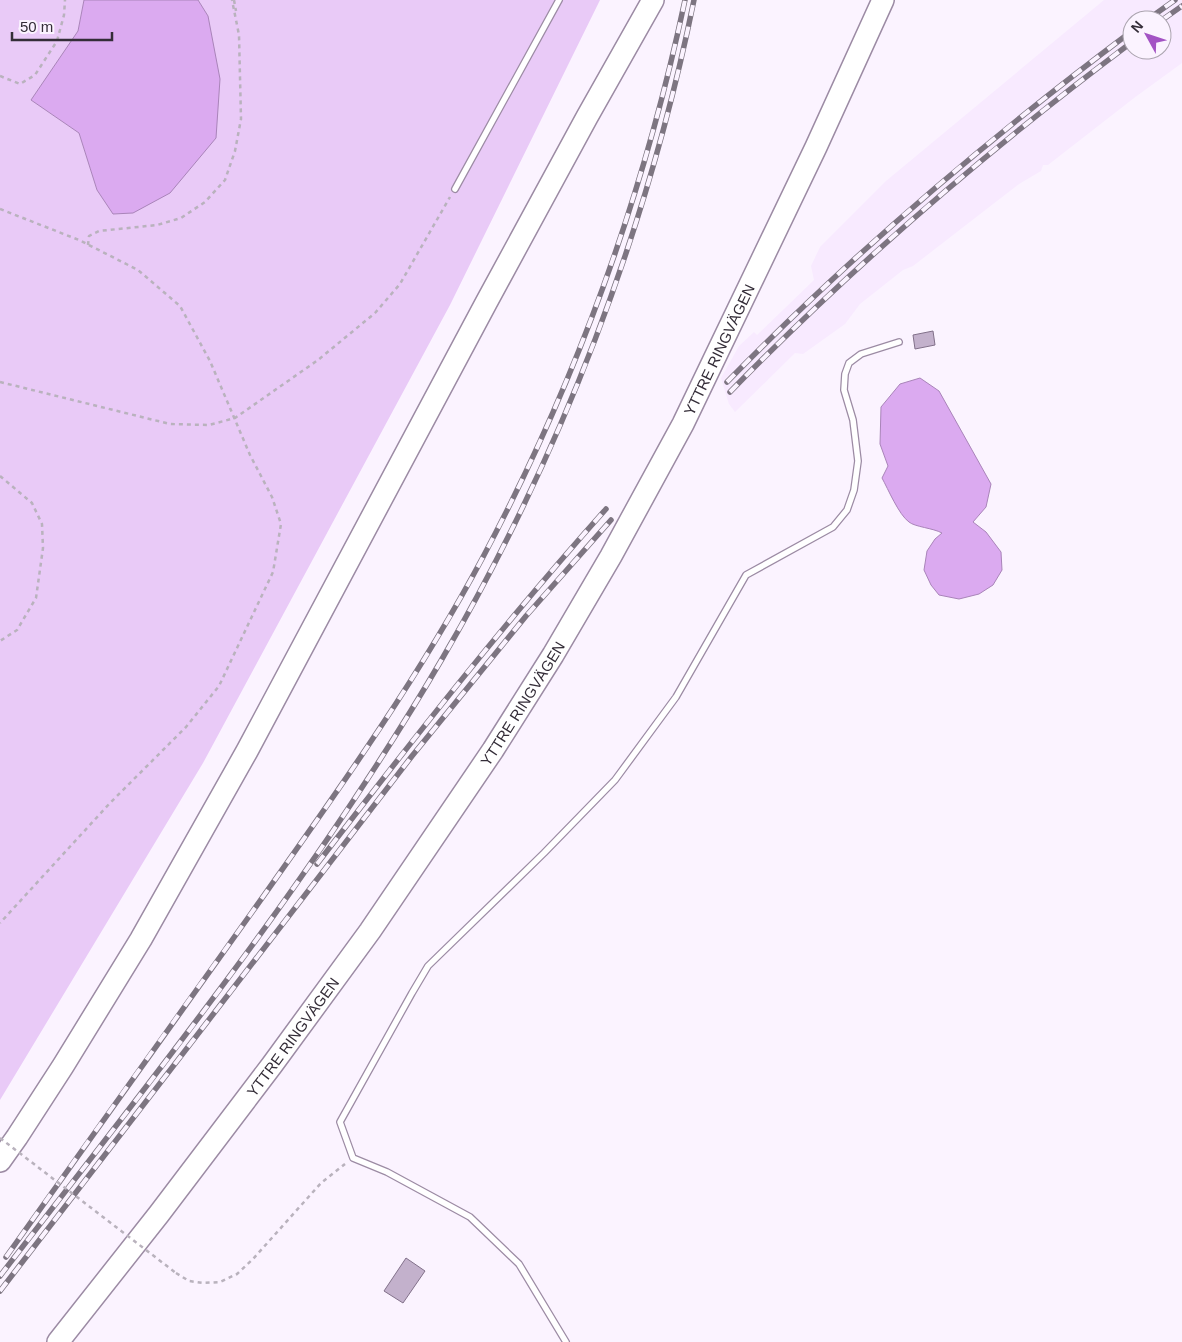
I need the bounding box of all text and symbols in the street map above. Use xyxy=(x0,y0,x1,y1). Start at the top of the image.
scale bar xyxy=(12,10,112,42)
north arrow xyxy=(1122,10,1172,60)
text: 50 m xyxy=(20,18,53,35)
text: N xyxy=(1128,18,1146,36)
street label: YTTRE RINGVÄGEN xyxy=(680,281,757,418)
street label: YTTRE RINGVÄGEN xyxy=(477,638,568,769)
street label: YTTRE RINGVÄGEN xyxy=(243,974,342,1099)

